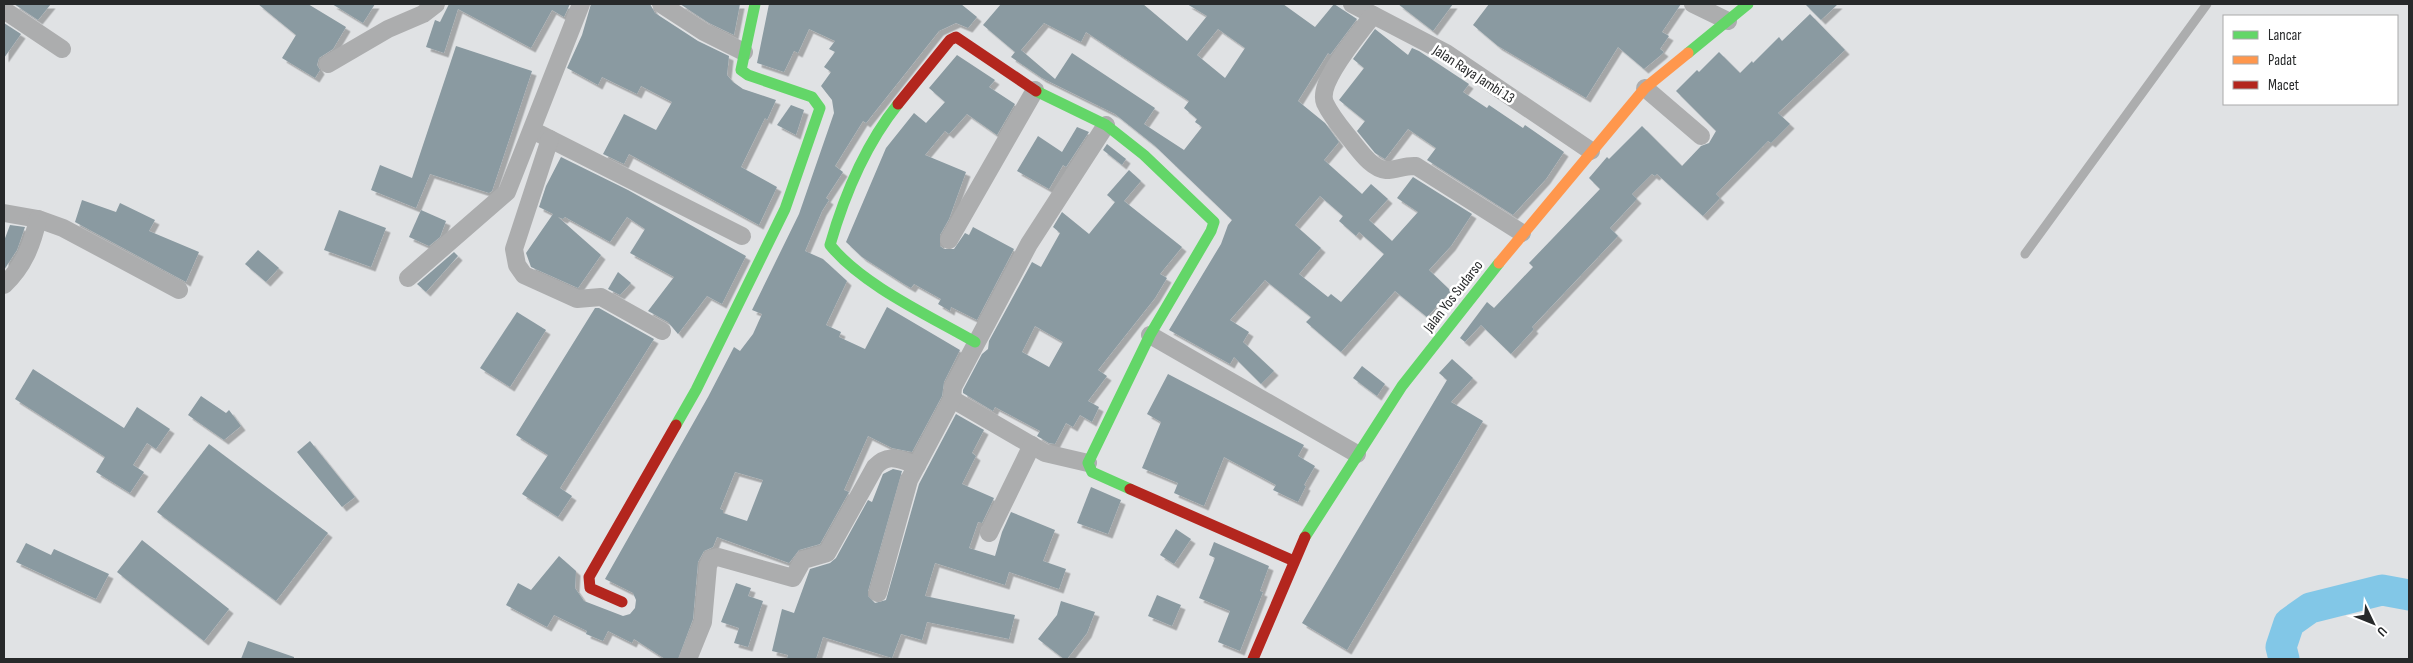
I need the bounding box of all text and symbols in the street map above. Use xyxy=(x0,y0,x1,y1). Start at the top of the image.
legend xyxy=(2223,15,2398,105)
text: Lancar xyxy=(2268,26,2302,45)
street label: Jalan Raya Jambi 13 xyxy=(1428,40,1518,108)
text: Padat xyxy=(2268,51,2297,70)
text: Macet xyxy=(2268,76,2300,95)
street label: Jalan Yos Sudarso xyxy=(1419,257,1487,337)
north arrow xyxy=(2348,598,2398,648)
text: U xyxy=(2373,623,2391,640)

